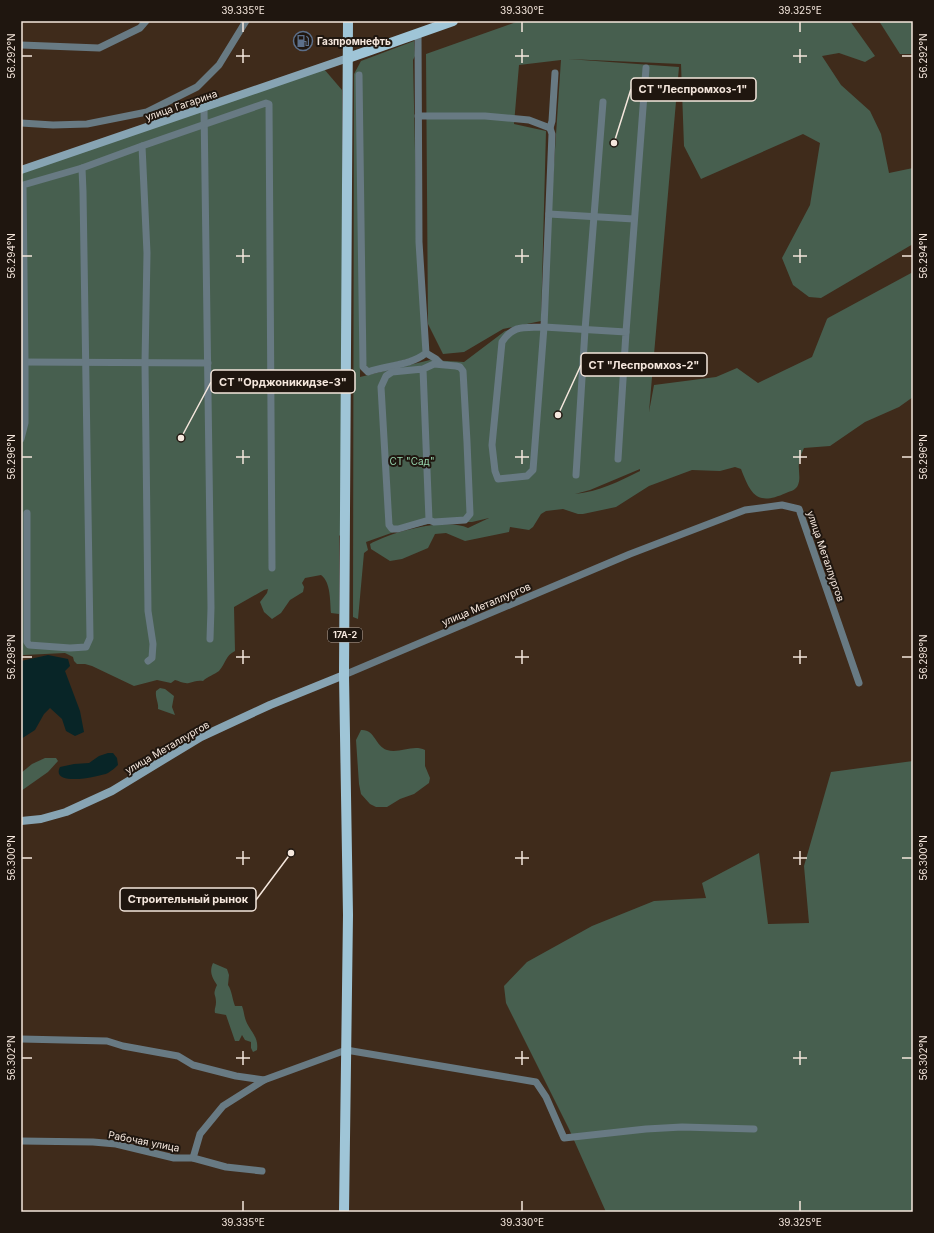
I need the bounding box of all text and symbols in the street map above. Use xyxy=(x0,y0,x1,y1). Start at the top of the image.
text: 39.335°E xyxy=(221,4,265,16)
text: 39.330°E xyxy=(500,4,544,16)
text: 39.325°E xyxy=(778,4,822,16)
fuel station icon: Газпромнефть xyxy=(292,30,314,52)
text: 56.292°N xyxy=(5,33,17,79)
text: 56.292°N xyxy=(917,33,929,79)
place label: Газпромнефть xyxy=(317,35,391,47)
callout: СТ "Леспромхоз-1" xyxy=(631,78,756,101)
text: СТ "Леспромхоз-1" xyxy=(639,82,747,96)
street label: улица Гагарина xyxy=(143,87,219,123)
text: 56.294°N xyxy=(5,233,17,279)
text: 56.294°N xyxy=(917,233,929,279)
callout: СТ "Леспромхоз-2" xyxy=(581,353,707,376)
text: СТ "Леспромхоз-2" xyxy=(589,358,699,372)
callout: СТ "Орджоникидзе-3" xyxy=(211,370,355,393)
text: СТ "Орджоникидзе-3" xyxy=(219,375,347,389)
text: 56.296°N xyxy=(5,434,17,480)
text: 56.296°N xyxy=(917,434,929,480)
park label: СТ "Сад" xyxy=(389,455,435,467)
street label: улица Металлургов xyxy=(805,509,847,603)
street label: улица Металлургов xyxy=(440,580,533,628)
road number: 17А-2 xyxy=(328,628,362,642)
text: 56.298°N xyxy=(5,634,17,680)
text: 56.298°N xyxy=(917,634,929,680)
street label: улица Металлургов xyxy=(123,718,212,776)
text: 56.300°N xyxy=(5,835,17,881)
text: 56.300°N xyxy=(917,835,929,881)
callout: Строительный рынок xyxy=(120,888,256,911)
text: Строительный рынок xyxy=(128,892,249,906)
text: 56.302°N xyxy=(5,1035,17,1081)
text: 56.302°N xyxy=(917,1035,929,1081)
street label: Рабочая улица xyxy=(107,1128,181,1154)
text: 39.335°E xyxy=(221,1216,265,1228)
text: 39.330°E xyxy=(500,1216,544,1228)
text: 39.325°E xyxy=(778,1216,822,1228)

